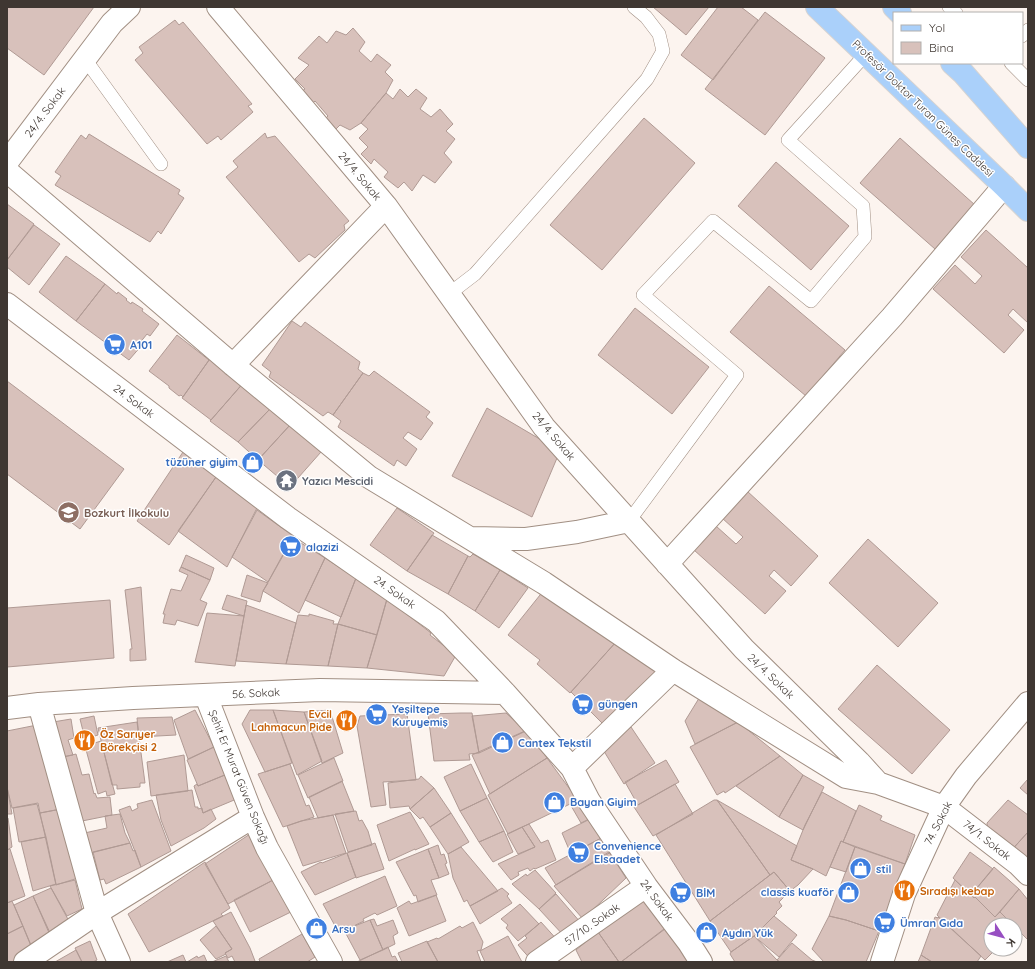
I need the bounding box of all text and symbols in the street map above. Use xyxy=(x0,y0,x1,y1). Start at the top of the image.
legend xyxy=(893,12,1023,64)
text: Yol xyxy=(929,20,945,35)
street label: Profesör Doktor Turan Güneş Caddesi xyxy=(849,37,997,179)
text: Bina xyxy=(929,40,954,55)
street label: 24/4. Sokak xyxy=(22,84,69,140)
street label: 24/4. Sokak xyxy=(336,149,385,203)
supermarket icon: A101 xyxy=(102,332,128,358)
place label: A101 xyxy=(130,338,152,352)
street label: 24. Sokak xyxy=(111,381,157,421)
street label: 24/4. Sokak xyxy=(530,409,579,463)
shop icon: tüzüner giyim xyxy=(240,449,266,475)
place label: tüzüner giyim xyxy=(166,455,238,469)
temple icon: Yazıcı Mescidi xyxy=(273,468,299,494)
place label: Yazıcı Mescidi xyxy=(302,474,373,488)
school or university icon: Bozkurt İlkokulu xyxy=(56,500,82,526)
place label: Bozkurt İlkokulu xyxy=(84,506,169,520)
supermarket icon: alazizi xyxy=(277,534,303,560)
place label: alazizi xyxy=(306,540,339,554)
street label: 24. Sokak xyxy=(371,573,419,612)
street label: 24/4. Sokak xyxy=(745,650,797,702)
street label: 56. Sokak xyxy=(232,685,281,701)
supermarket icon: güngen xyxy=(569,691,595,717)
place label: güngen xyxy=(598,697,638,711)
supermarket icon: Yeşiltepe Kuruyemiş xyxy=(363,702,389,728)
place label: Yeşiltepe Kuruyemiş xyxy=(392,702,448,729)
place label: Evcil Lahmacun Pide xyxy=(251,707,333,734)
restaurant icon: Evcil Lahmacun Pide xyxy=(334,707,360,733)
street label: Şehit Er Murat Güven Sokağı xyxy=(206,708,272,846)
restaurant icon: Öz Sarıyer Börekçisi 2 xyxy=(72,727,98,753)
place label: Öz Sarıyer Börekçisi 2 xyxy=(100,727,157,754)
shop icon: Cantex Tekstil xyxy=(489,730,515,756)
place label: Cantex Tekstil xyxy=(518,736,591,750)
shop icon: Bayan Giyim xyxy=(541,789,567,815)
place label: Bayan Giyim xyxy=(570,795,637,809)
street label: 74. Sokak xyxy=(921,799,955,847)
street label: 74/1. Sokak xyxy=(960,817,1014,863)
supermarket icon: Convenience Elsaadet xyxy=(566,839,592,865)
place label: Convenience Elsaadet xyxy=(594,839,662,866)
shop icon: stil xyxy=(847,856,873,882)
place label: stil xyxy=(876,862,891,876)
street label: 24. Sokak xyxy=(637,876,677,924)
restaurant icon: Sıradışı kebap xyxy=(892,878,918,904)
shop icon: classis kuaför xyxy=(836,879,862,905)
supermarket icon: BİM xyxy=(668,880,694,906)
place label: Sıradışı kebap xyxy=(920,884,995,898)
place label: classis kuaför xyxy=(761,885,834,899)
place label: BİM xyxy=(696,886,715,900)
street label: 57/10. Sokak xyxy=(562,900,622,948)
supermarket icon: Ümran Gıda xyxy=(872,910,898,936)
shop icon: Arsu xyxy=(304,916,330,942)
place label: Ümran Gıda xyxy=(900,916,963,930)
north arrow xyxy=(983,917,1023,957)
shop icon: Aydın Yük xyxy=(693,920,719,946)
place label: Arsu xyxy=(332,922,356,936)
place label: Aydın Yük xyxy=(722,926,773,940)
text: K xyxy=(1003,936,1019,950)

